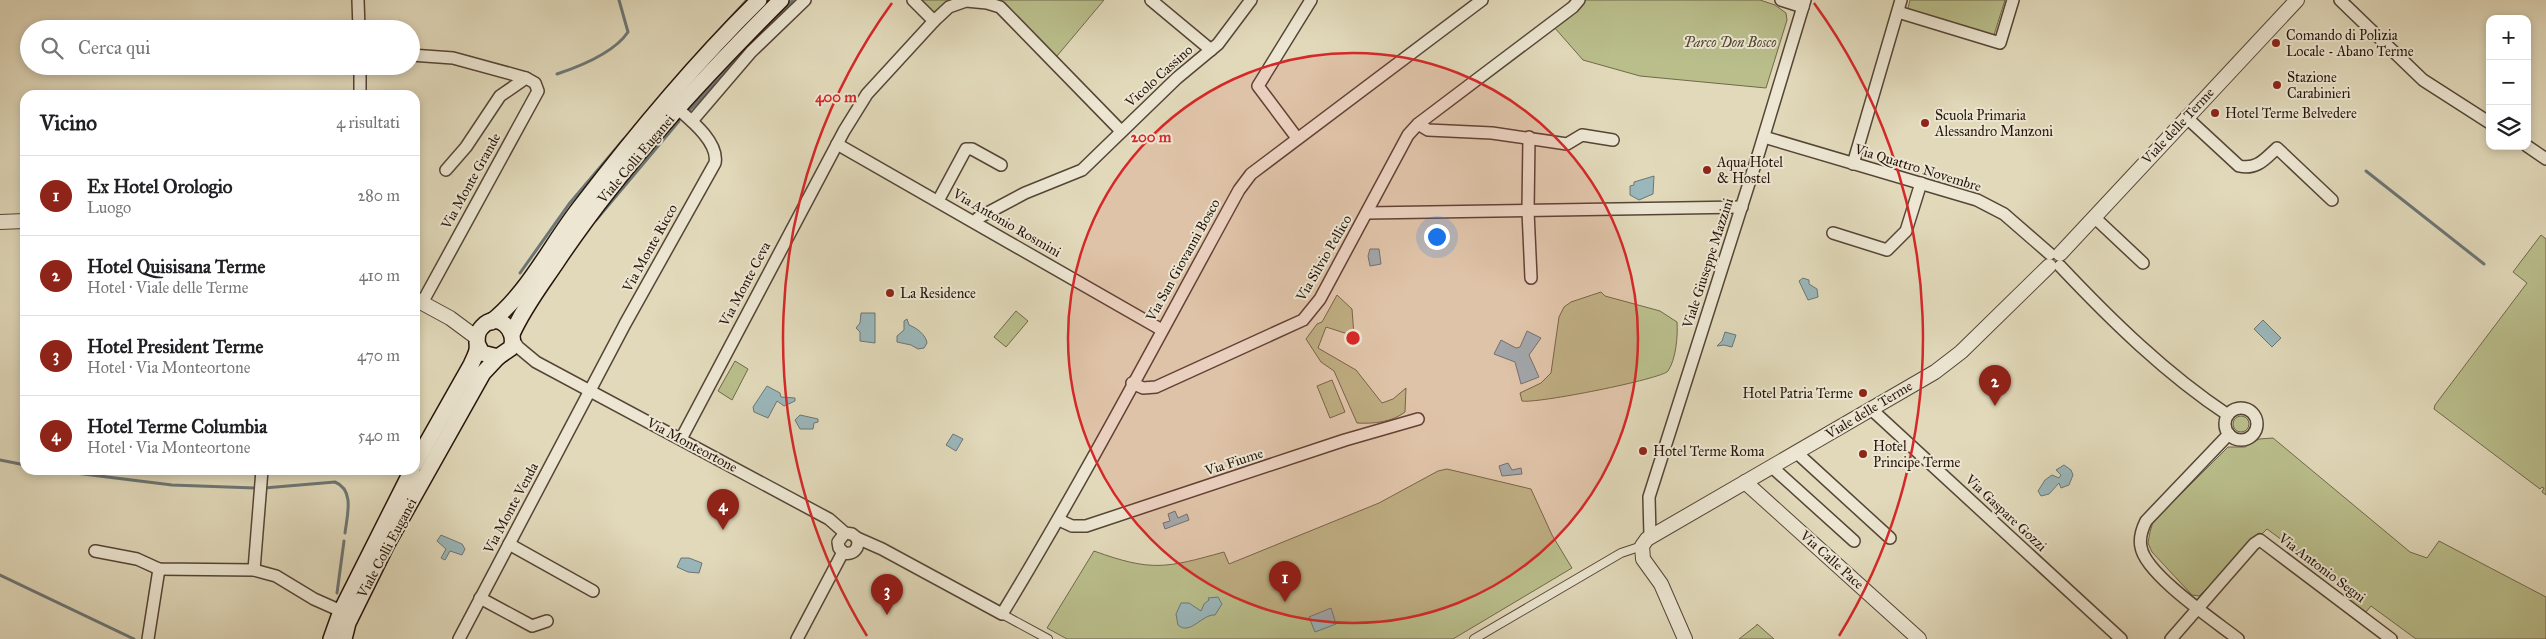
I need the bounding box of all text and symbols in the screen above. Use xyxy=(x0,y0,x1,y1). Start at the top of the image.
map controls xyxy=(2486,15,2531,150)
button: + xyxy=(2486,15,2531,60)
search box xyxy=(20,20,420,75)
place label: Comando di Polizia Locale - Abano Terme xyxy=(2286,27,2414,60)
icon: search xyxy=(38,34,66,62)
park label: Parco Don Bosco xyxy=(1683,34,1777,51)
text: Cerca qui xyxy=(78,36,150,59)
marker: Comando di Polizia Locale - Abano Terme xyxy=(2270,37,2282,49)
street label: Vicolo Cassino xyxy=(1121,41,1196,111)
button: − xyxy=(2486,60,2531,105)
place label: Stazione Carabinieri xyxy=(2287,69,2351,102)
marker: Stazione Carabinieri xyxy=(2271,79,2283,91)
street label: Viale delle Terme xyxy=(2138,84,2218,169)
text: 400 m xyxy=(815,88,857,107)
place label: Hotel Terme Belvedere xyxy=(2225,105,2357,122)
button: layers xyxy=(2486,105,2531,150)
place label: Scuola Primaria Alessandro Manzoni xyxy=(1934,107,2053,140)
marker: Hotel Terme Belvedere xyxy=(2209,107,2221,119)
text: Vicino xyxy=(40,110,97,136)
street label: Viale Colli Euganei xyxy=(593,111,678,207)
text: 4 risultati xyxy=(336,113,400,132)
marker: Scuola Primaria Alessandro Manzoni xyxy=(1919,117,1931,129)
text: 200 m xyxy=(1131,128,1172,146)
street label: Via Monte Grande xyxy=(437,130,504,233)
street label: Via Quattro Novembre xyxy=(1852,140,1984,195)
place label: Aqua Hotel & Hostel xyxy=(1716,154,1783,187)
marker: Aqua Hotel & Hostel xyxy=(1701,164,1713,176)
text: Ex Hotel Orologio xyxy=(87,175,233,198)
street label: Via Antonio Rosmini xyxy=(949,185,1064,261)
text: 1 xyxy=(53,186,59,205)
text: 280 m xyxy=(357,186,400,205)
street label: Via San Giovanni Bosco xyxy=(1142,196,1224,325)
street label: Viale Giuseppe Mazzini xyxy=(1679,196,1737,331)
text: Luogo xyxy=(87,198,131,217)
street label: Via Monte Ricco xyxy=(618,201,681,296)
street label: Via Silvio Pellico xyxy=(1292,212,1356,305)
your location xyxy=(1424,224,1450,250)
street label: Via Monte Ceva xyxy=(715,239,774,330)
text: Hotel Quisisana Terme xyxy=(87,255,265,278)
text: 2 xyxy=(52,266,60,285)
text: 410 m xyxy=(359,266,400,285)
text: Hotel · Viale delle Terme xyxy=(87,278,248,297)
place label: La Residence xyxy=(900,285,976,302)
marker: La Residence xyxy=(884,287,896,299)
centre of rings xyxy=(1344,329,1362,347)
text: Hotel President Terme xyxy=(87,335,263,358)
text: 3 xyxy=(53,346,59,365)
text: 470 m xyxy=(357,346,400,365)
text: Hotel · Via Monteortone xyxy=(87,358,250,377)
pin: 2 xyxy=(1979,365,2011,406)
street label: Viale delle Terme xyxy=(1822,377,1916,443)
place label: Hotel Patria Terme xyxy=(1743,385,1853,402)
marker: Hotel Patria Terme xyxy=(1857,387,1869,399)
street label: Via Monteortone xyxy=(643,414,740,476)
text: Hotel Terme Columbia xyxy=(87,415,267,438)
text: 4 xyxy=(52,426,60,445)
text: 540 m xyxy=(358,426,400,445)
text: Hotel · Via Monteortone xyxy=(87,438,250,457)
place label: Hotel Principe Terme xyxy=(1873,438,1960,471)
place label: Hotel Terme Roma xyxy=(1653,443,1764,460)
street label: Via Fiume xyxy=(1202,445,1266,480)
marker: Hotel Terme Roma xyxy=(1637,445,1649,457)
marker: Hotel Principe Terme xyxy=(1857,448,1869,460)
street label: Via Monte Venda xyxy=(479,460,542,557)
street label: Via Gaspare Gozzi xyxy=(1961,470,2050,555)
pin: 4 xyxy=(707,489,739,530)
street label: Viale Colli Euganei xyxy=(353,495,420,602)
street label: Via Calle Pace xyxy=(1796,526,1867,593)
street label: Via Antonio Segni xyxy=(2274,529,2369,606)
pin: 1 xyxy=(1269,561,1301,602)
pin: 3 xyxy=(871,574,903,615)

